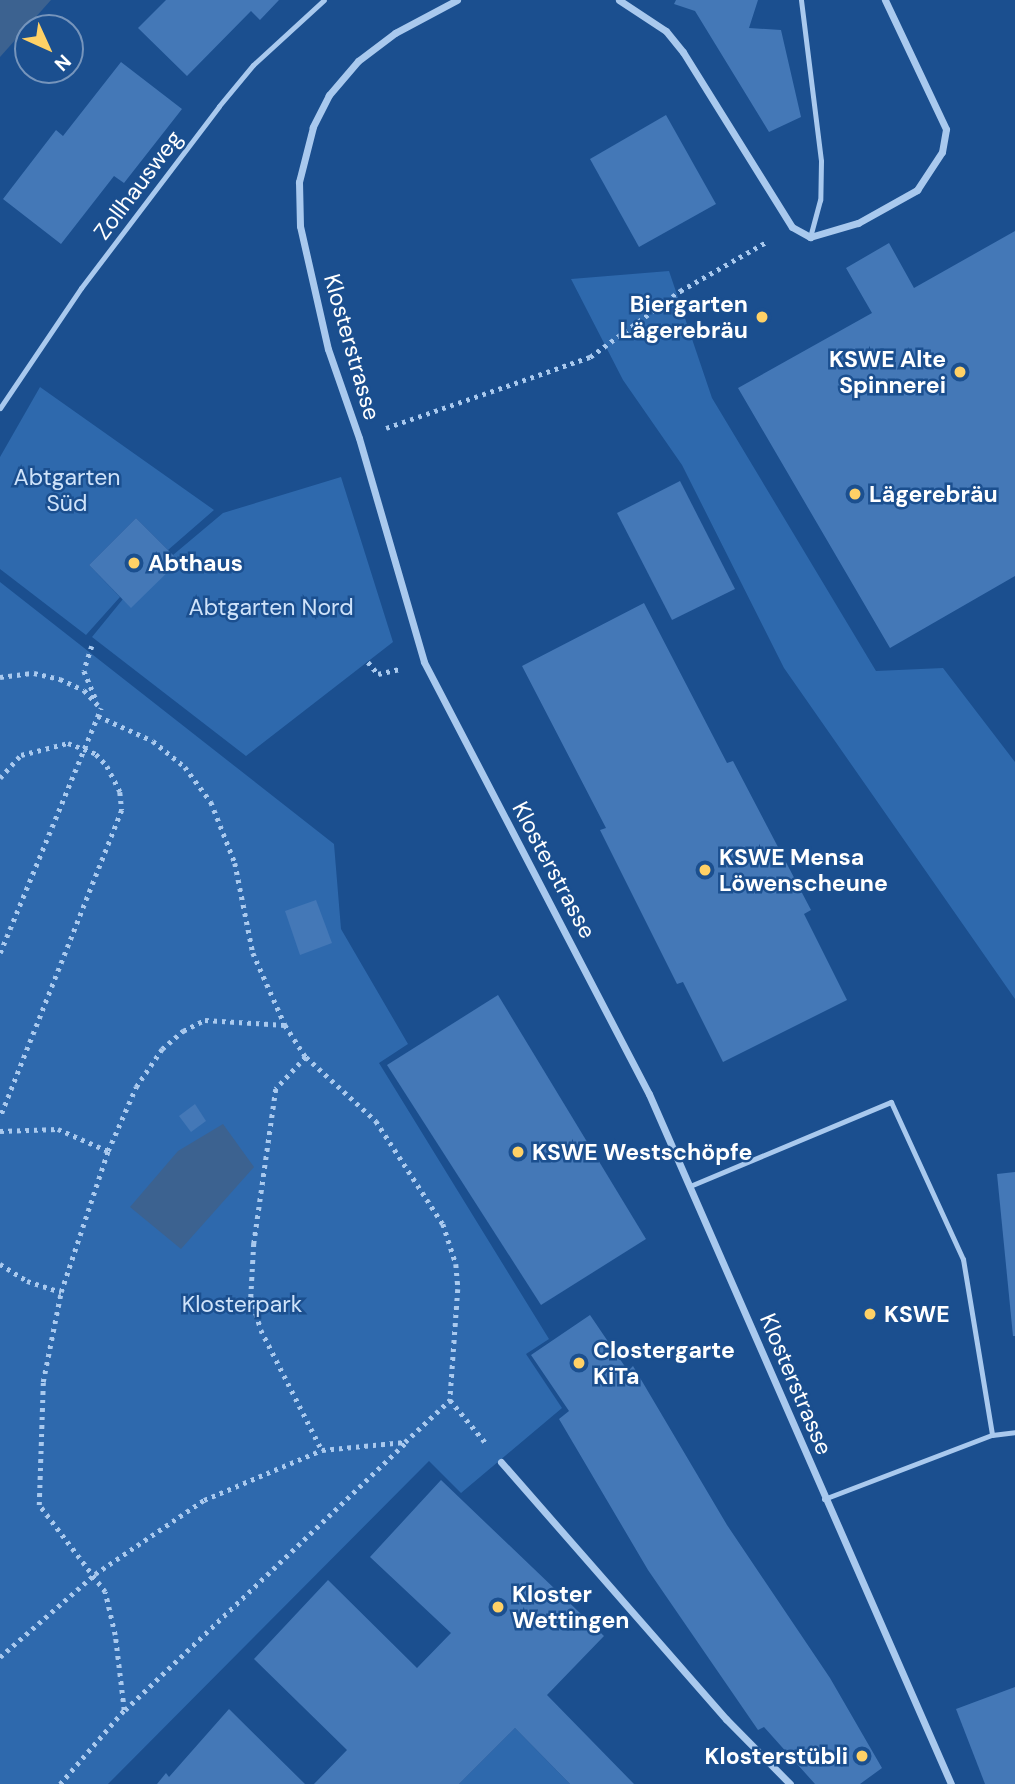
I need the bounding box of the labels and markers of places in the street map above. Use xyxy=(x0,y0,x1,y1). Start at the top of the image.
place label: Biergarten Lägerebräu xyxy=(619,290,748,344)
marker: Biergarten Lägerebräu xyxy=(754,309,770,325)
place label: KSWE Alte Spinnerei xyxy=(829,345,946,399)
marker: KSWE Alte Spinnerei xyxy=(952,364,968,380)
place label: Lägerebräu xyxy=(869,480,998,508)
marker: Lägerebräu xyxy=(847,486,863,502)
place label: Abthaus xyxy=(148,549,243,577)
marker: Abthaus xyxy=(126,555,142,571)
place label: KSWE Mensa Löwenscheune xyxy=(719,843,888,897)
marker: KSWE Mensa Löwenscheune xyxy=(697,862,713,878)
place label: KSWE Westschöpfe xyxy=(532,1138,752,1166)
marker: KSWE Westschöpfe xyxy=(510,1144,526,1160)
place label: KSWE xyxy=(884,1300,950,1328)
marker: KSWE xyxy=(862,1306,878,1322)
place label: Clostergarte KiTa xyxy=(593,1336,735,1390)
marker: Clostergarte KiTa xyxy=(571,1355,587,1371)
place label: Kloster Wettingen xyxy=(512,1580,630,1634)
marker: Kloster Wettingen xyxy=(490,1599,506,1615)
place label: Klosterstübli xyxy=(704,1742,848,1770)
marker: Klosterstübli xyxy=(854,1748,870,1764)

